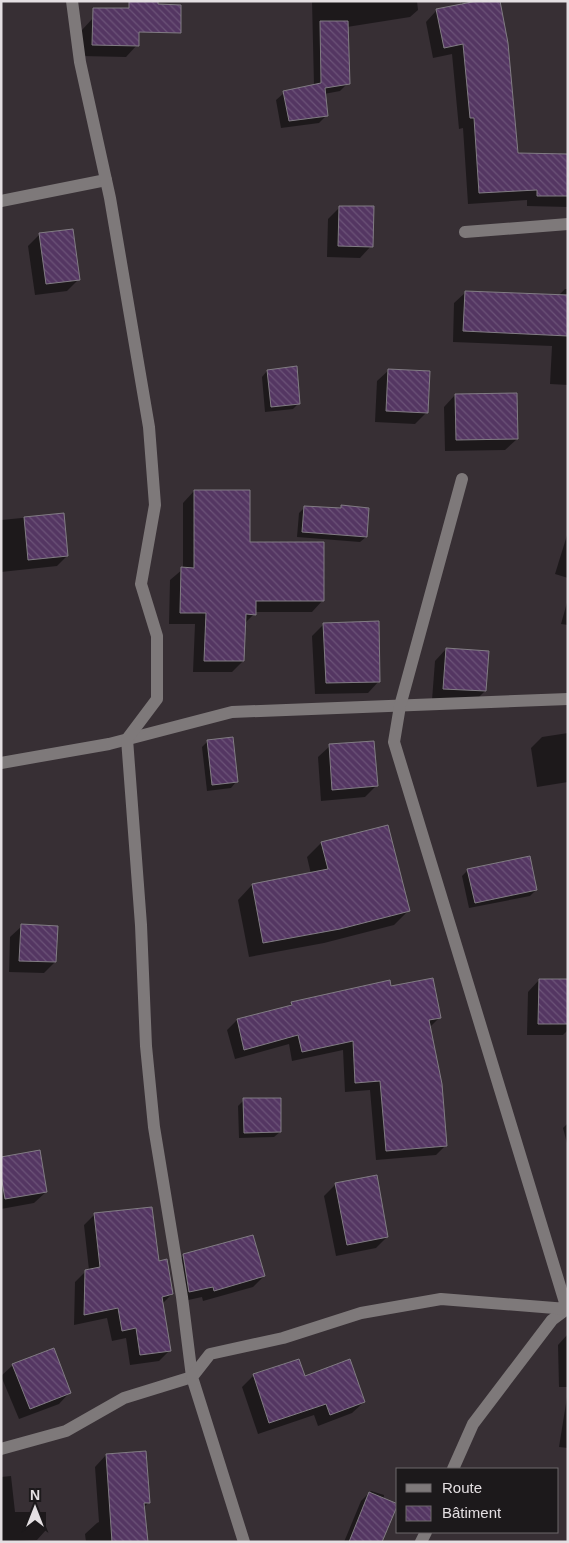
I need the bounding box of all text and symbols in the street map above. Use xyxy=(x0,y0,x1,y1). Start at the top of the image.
legend xyxy=(396,1468,559,1533)
text: Route xyxy=(442,1479,482,1496)
north arrow xyxy=(10,1483,60,1533)
text: N xyxy=(30,1487,40,1503)
text: Bâtiment xyxy=(442,1504,502,1521)

